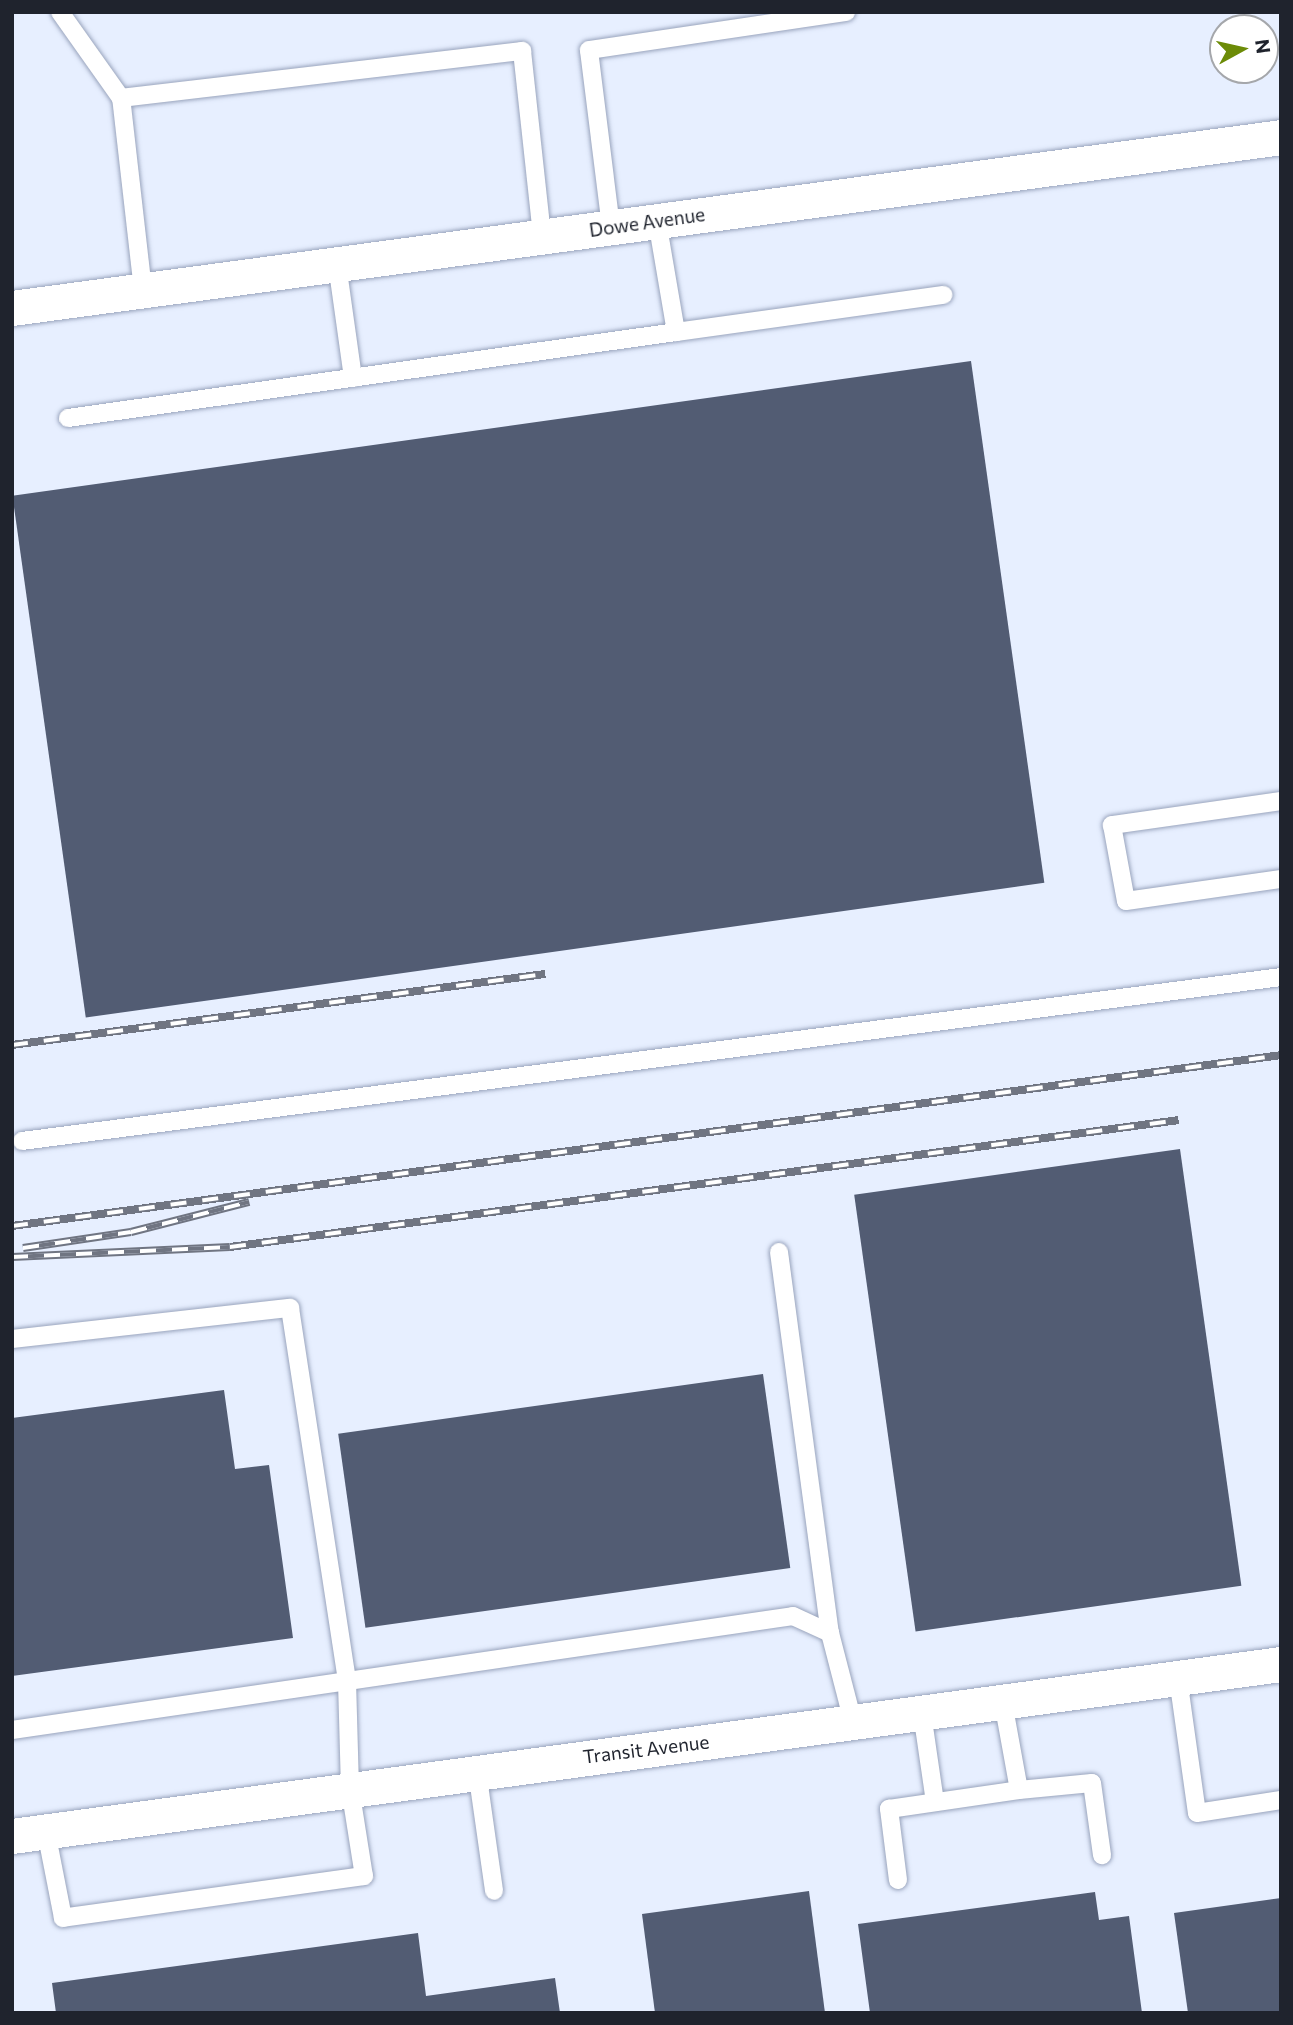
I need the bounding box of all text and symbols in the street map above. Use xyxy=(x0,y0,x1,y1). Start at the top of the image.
north arrow xyxy=(1209,14,1279,84)
text: N xyxy=(1251,38,1276,55)
street label: Dowe Avenue xyxy=(588,203,706,241)
street label: Transit Avenue xyxy=(582,1730,710,1768)

